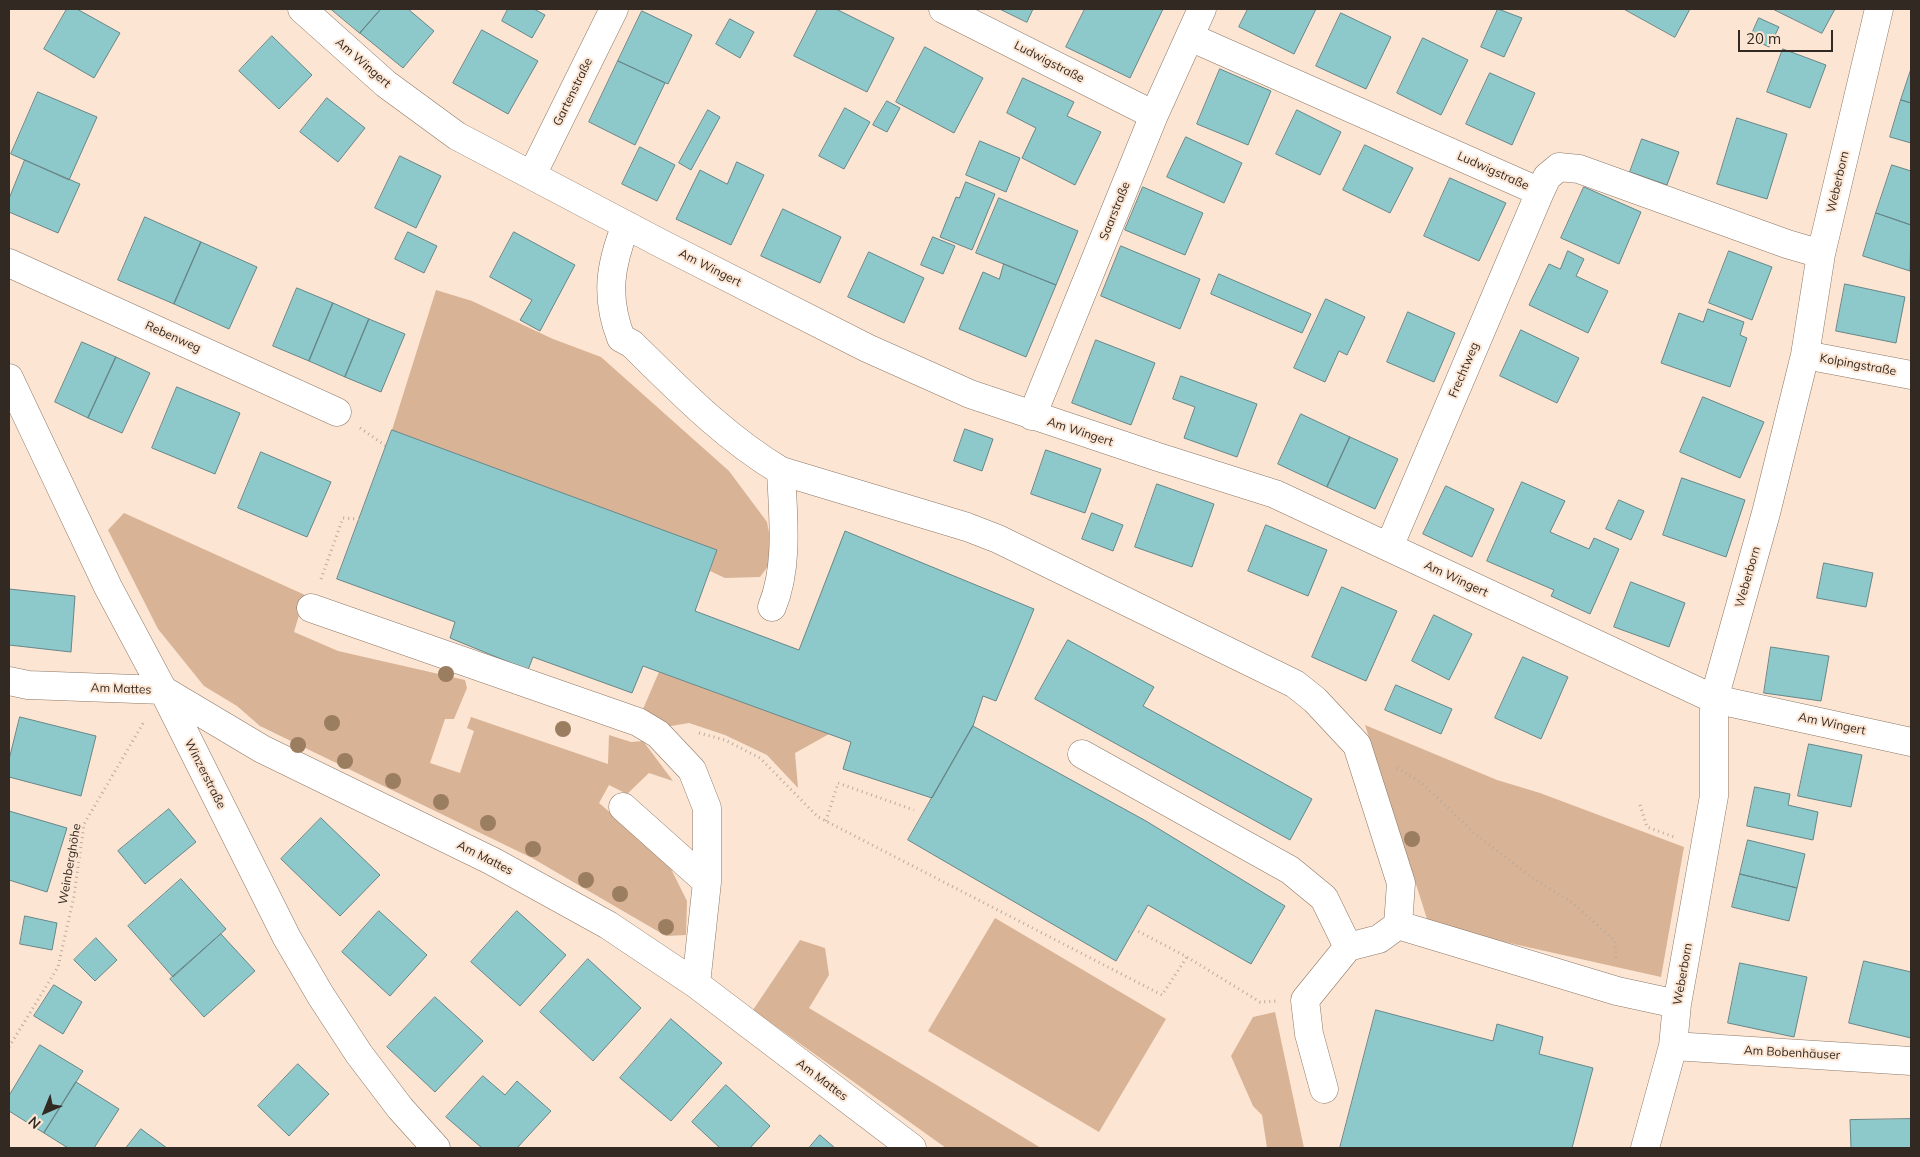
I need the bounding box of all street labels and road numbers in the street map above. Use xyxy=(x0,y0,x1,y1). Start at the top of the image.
street label: Am Wingert xyxy=(332,35,394,91)
street label: Ludwigstraße xyxy=(1012,38,1086,86)
street label: Gartenstraße xyxy=(550,56,596,128)
street label: Ludwigstraße xyxy=(1455,149,1531,193)
street label: Weberborn xyxy=(1824,150,1852,214)
street label: Saarstraße xyxy=(1097,180,1133,242)
street label: Am Wingert xyxy=(676,246,744,290)
street label: Rebenweg xyxy=(143,318,203,356)
street label: Frechtweg xyxy=(1446,340,1482,400)
street label: Kolpingstraße xyxy=(1819,351,1897,379)
street label: Am Wingert xyxy=(1045,415,1115,449)
street label: Weberborn xyxy=(1732,545,1764,609)
street label: Am Wingert xyxy=(1422,558,1490,600)
street label: Am Mattes xyxy=(90,681,152,697)
street label: Am Wingert xyxy=(1797,710,1867,738)
street label: Winzerstraße xyxy=(181,737,229,811)
street label: Weinberghöhe xyxy=(56,822,84,906)
street label: Am Mattes xyxy=(455,838,515,878)
street label: Weberborn xyxy=(1670,942,1696,1006)
street label: Am Bobenhäuser xyxy=(1744,1043,1840,1063)
street label: Am Mattes xyxy=(793,1056,851,1104)

